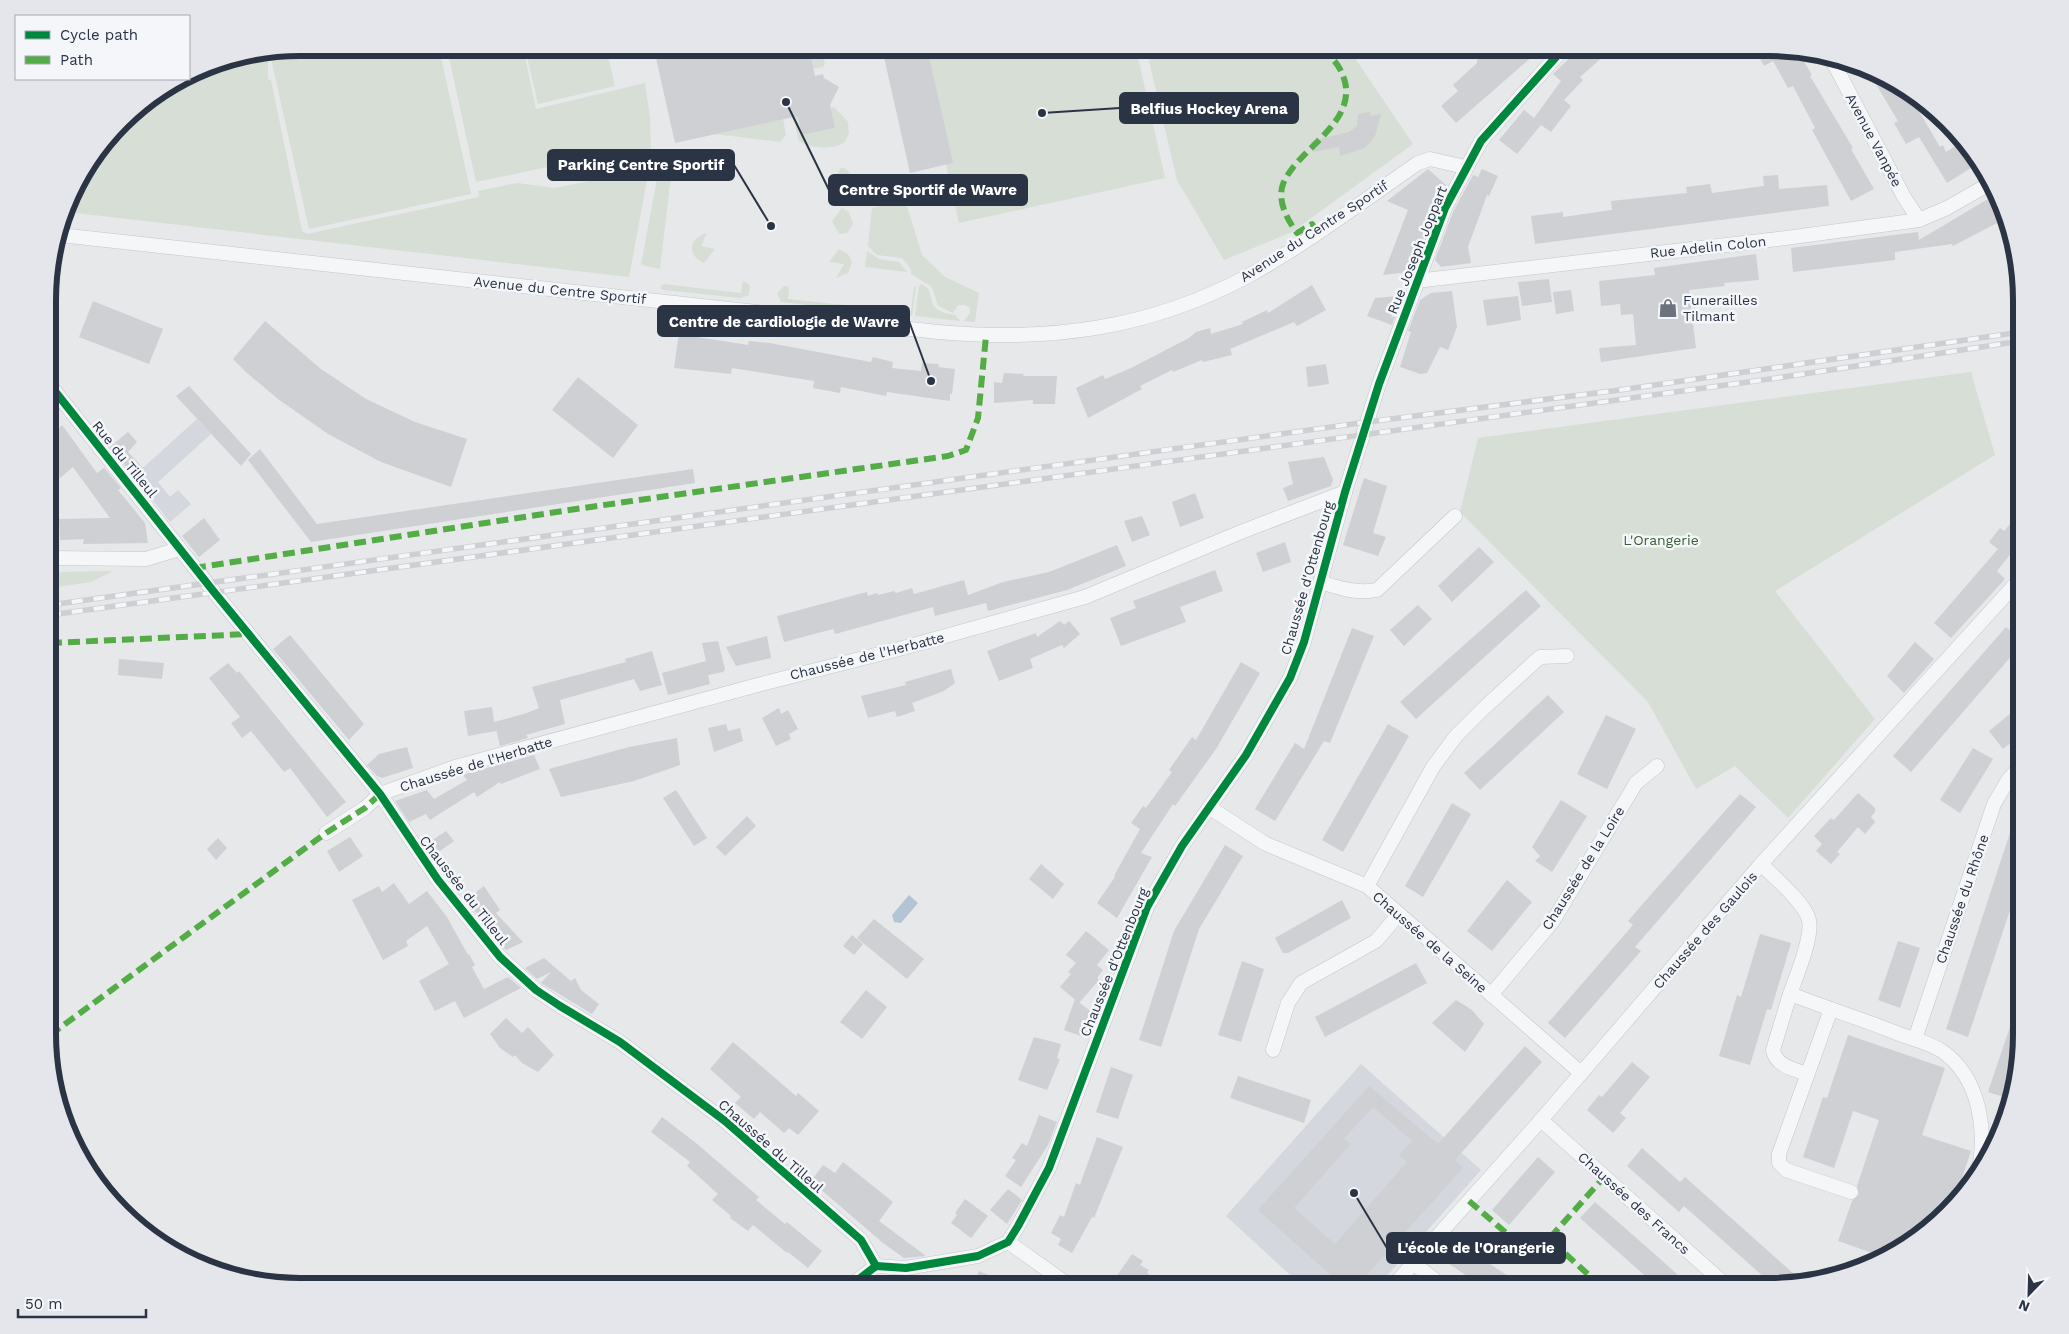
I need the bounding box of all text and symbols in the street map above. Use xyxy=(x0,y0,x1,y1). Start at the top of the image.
legend xyxy=(15,15,190,80)
text: Cycle path xyxy=(60,26,138,44)
text: Path xyxy=(60,51,93,69)
street label: Avenue Vanpée xyxy=(1843,91,1905,189)
callout: Belfius Hockey Arena xyxy=(1120,93,1298,123)
text: Belfius Hockey Arena xyxy=(1130,100,1288,118)
callout: Parking Centre Sportif xyxy=(548,150,734,180)
text: Parking Centre Sportif xyxy=(558,156,725,174)
callout: Centre Sportif de Wavre xyxy=(829,175,1027,205)
street label: Avenue du Centre Sportif xyxy=(1237,177,1391,285)
text: Centre Sportif de Wavre xyxy=(839,181,1017,199)
street label: Rue Joseph Joppart xyxy=(1384,184,1450,316)
street label: Rue Adelin Colon xyxy=(1649,233,1767,261)
street label: Avenue du Centre Sportif xyxy=(473,273,648,307)
place label: Funerailles Tilmant xyxy=(1683,292,1758,324)
shop icon: Funerailles Tilmant xyxy=(1657,297,1679,319)
callout: Centre de cardiologie de Wavre xyxy=(658,306,909,336)
text: Centre de cardiologie de Wavre xyxy=(669,313,900,331)
street label: Rue du Tilleul xyxy=(89,417,161,501)
street label: Chaussée d'Ottenbourg xyxy=(1277,499,1337,657)
park label: L'Orangerie xyxy=(1623,532,1699,548)
street label: Chaussée de l'Herbatte xyxy=(788,629,946,683)
street label: Chaussée de l'Herbatte xyxy=(398,733,554,795)
street label: Chaussée de la Loire xyxy=(1538,803,1628,933)
street label: Chaussée du Tilleul xyxy=(416,832,512,948)
street label: Chaussée du Rhône xyxy=(1932,832,1992,966)
street label: Chaussée des Gaulois xyxy=(1650,868,1760,992)
street label: Chaussée d'Ottenbourg xyxy=(1077,885,1151,1039)
street label: Chaussée de la Seine xyxy=(1370,888,1490,996)
street label: Chaussée du Tilleul xyxy=(715,1096,827,1196)
street label: Chaussée des Francs xyxy=(1575,1149,1693,1257)
callout: L'école de l'Orangerie xyxy=(1387,1233,1565,1263)
text: L'école de l'Orangerie xyxy=(1397,1239,1555,1257)
north arrow xyxy=(2004,1269,2054,1319)
scale bar xyxy=(18,1286,145,1318)
text: 50 m xyxy=(25,1295,62,1313)
text: N xyxy=(2016,1297,2032,1315)

